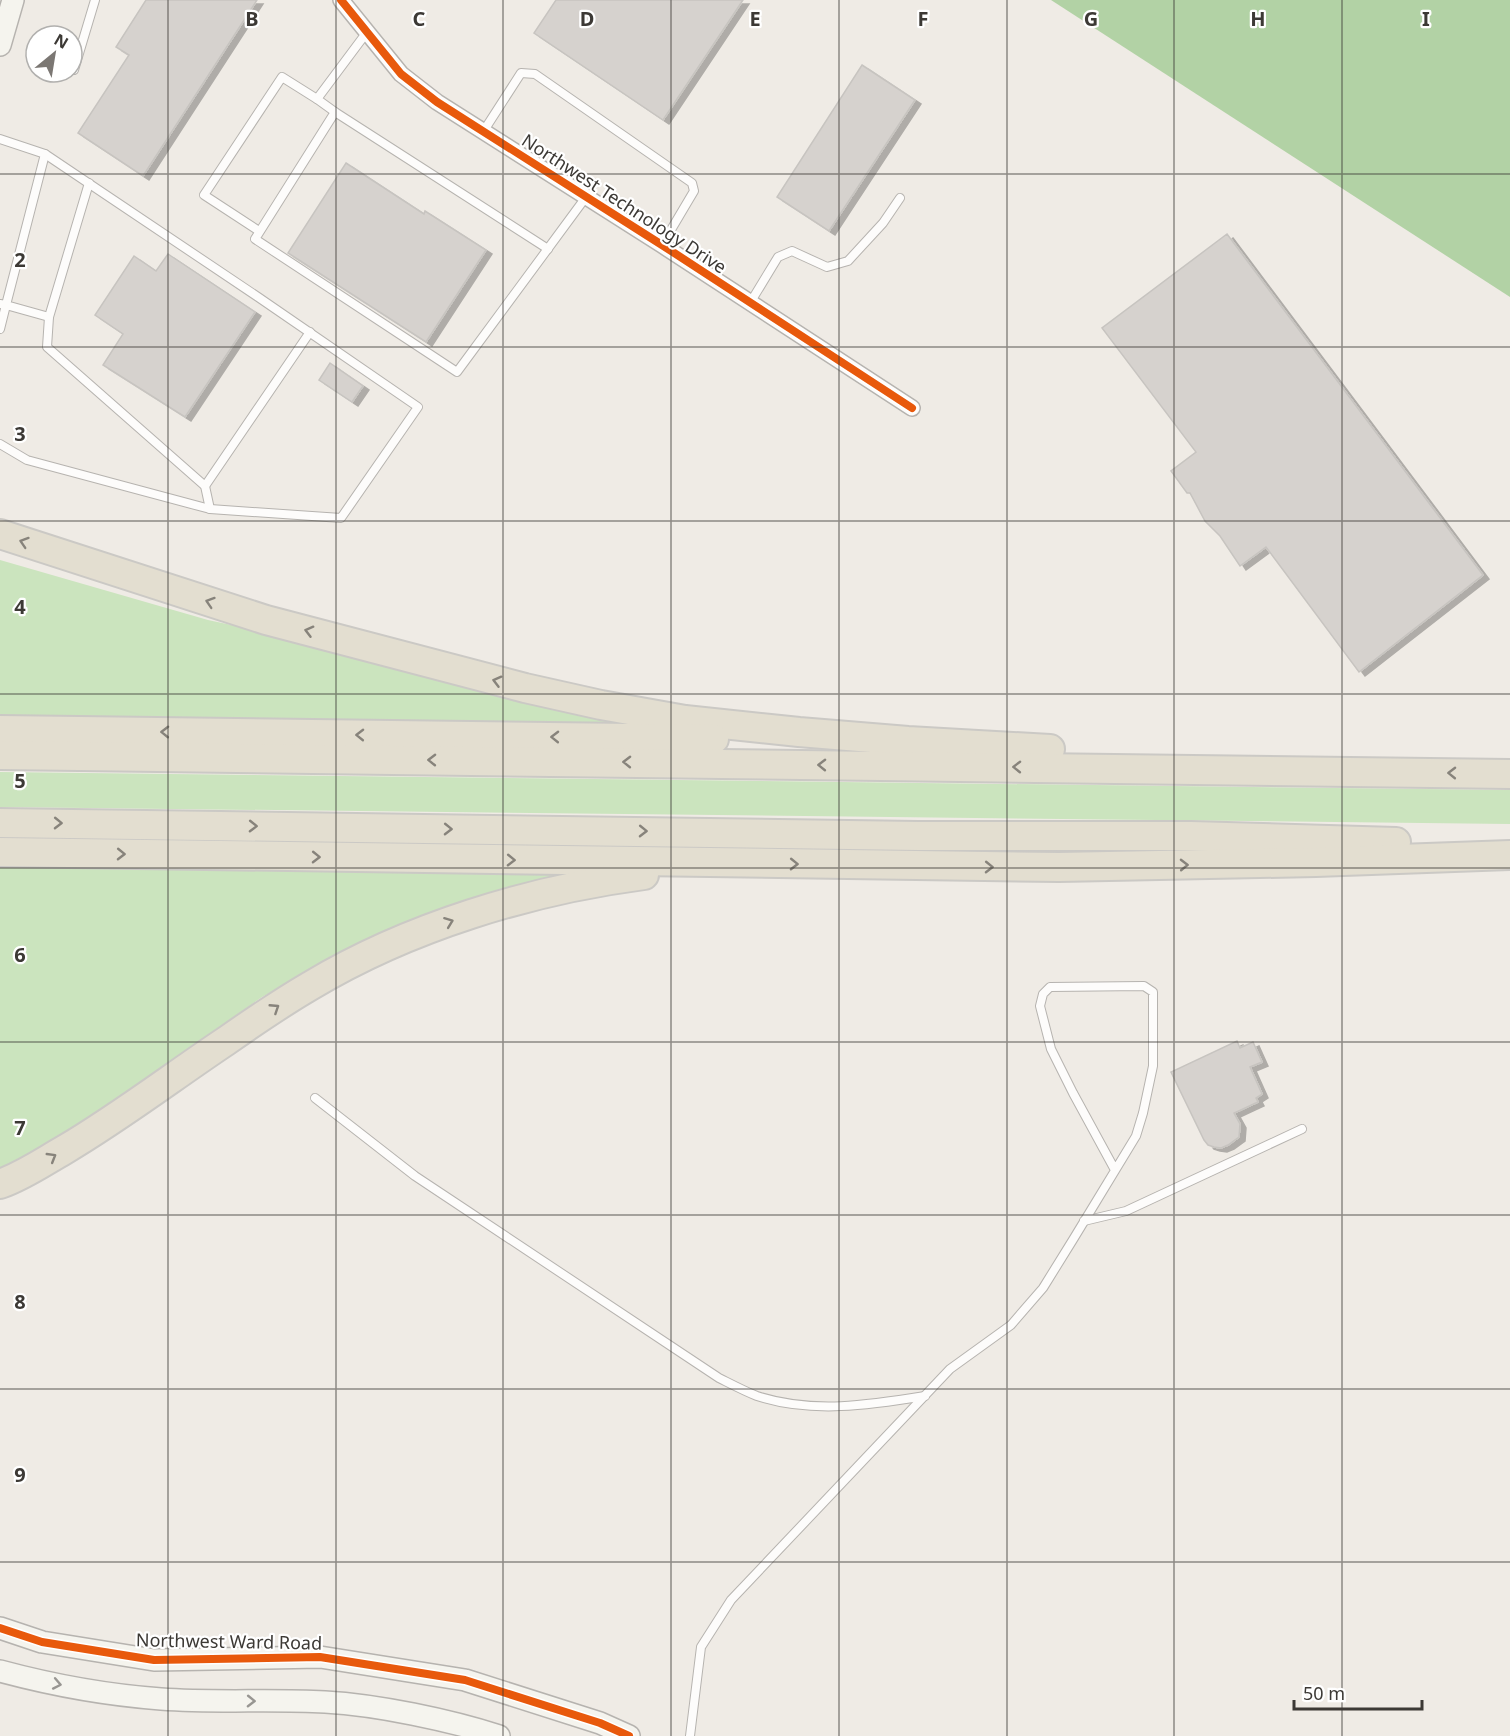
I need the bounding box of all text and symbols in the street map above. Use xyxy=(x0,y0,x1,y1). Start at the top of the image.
text: B xyxy=(245,5,259,32)
text: C xyxy=(413,5,426,32)
text: D xyxy=(580,5,594,32)
text: E xyxy=(749,5,761,32)
text: F xyxy=(918,5,928,32)
text: G xyxy=(1084,5,1098,32)
text: H xyxy=(1250,5,1266,32)
text: I xyxy=(1422,5,1430,32)
north arrow xyxy=(24,24,84,84)
text: N xyxy=(50,28,73,54)
street label: Northwest Technology Drive xyxy=(518,128,731,278)
text: 2 xyxy=(14,246,26,273)
text: 3 xyxy=(14,420,26,447)
one-way arrow xyxy=(19,537,30,549)
text: 4 xyxy=(14,593,26,620)
one-way arrow xyxy=(205,597,216,609)
one-way arrow xyxy=(304,626,314,639)
one-way arrow xyxy=(493,676,503,688)
one-way arrow xyxy=(161,726,170,739)
one-way arrow xyxy=(356,729,365,741)
one-way arrow xyxy=(551,731,560,743)
one-way arrow xyxy=(428,754,437,766)
one-way arrow xyxy=(623,756,632,769)
one-way arrow xyxy=(818,759,827,771)
one-way arrow xyxy=(1013,761,1022,773)
text: 5 xyxy=(14,767,26,794)
one-way arrow xyxy=(1447,767,1456,779)
one-way arrow xyxy=(54,817,63,830)
one-way arrow xyxy=(249,820,258,833)
one-way arrow xyxy=(444,823,453,835)
one-way arrow xyxy=(639,825,648,837)
one-way arrow xyxy=(117,848,126,860)
one-way arrow xyxy=(312,851,321,863)
one-way arrow xyxy=(507,854,516,866)
one-way arrow xyxy=(789,858,798,871)
one-way arrow xyxy=(1179,859,1188,871)
one-way arrow xyxy=(984,861,993,873)
one-way arrow xyxy=(444,916,454,929)
text: 6 xyxy=(14,941,26,968)
one-way arrow xyxy=(269,1005,280,1016)
text: 7 xyxy=(14,1114,26,1141)
one-way arrow xyxy=(46,1153,56,1165)
text: 8 xyxy=(14,1288,26,1315)
text: 9 xyxy=(14,1461,26,1488)
street label: Northwest Ward Road xyxy=(136,1627,322,1655)
scale bar xyxy=(1294,1673,1422,1711)
one-way arrow xyxy=(52,1677,62,1690)
text: 50 m xyxy=(1303,1681,1345,1705)
one-way arrow xyxy=(246,1695,255,1707)

